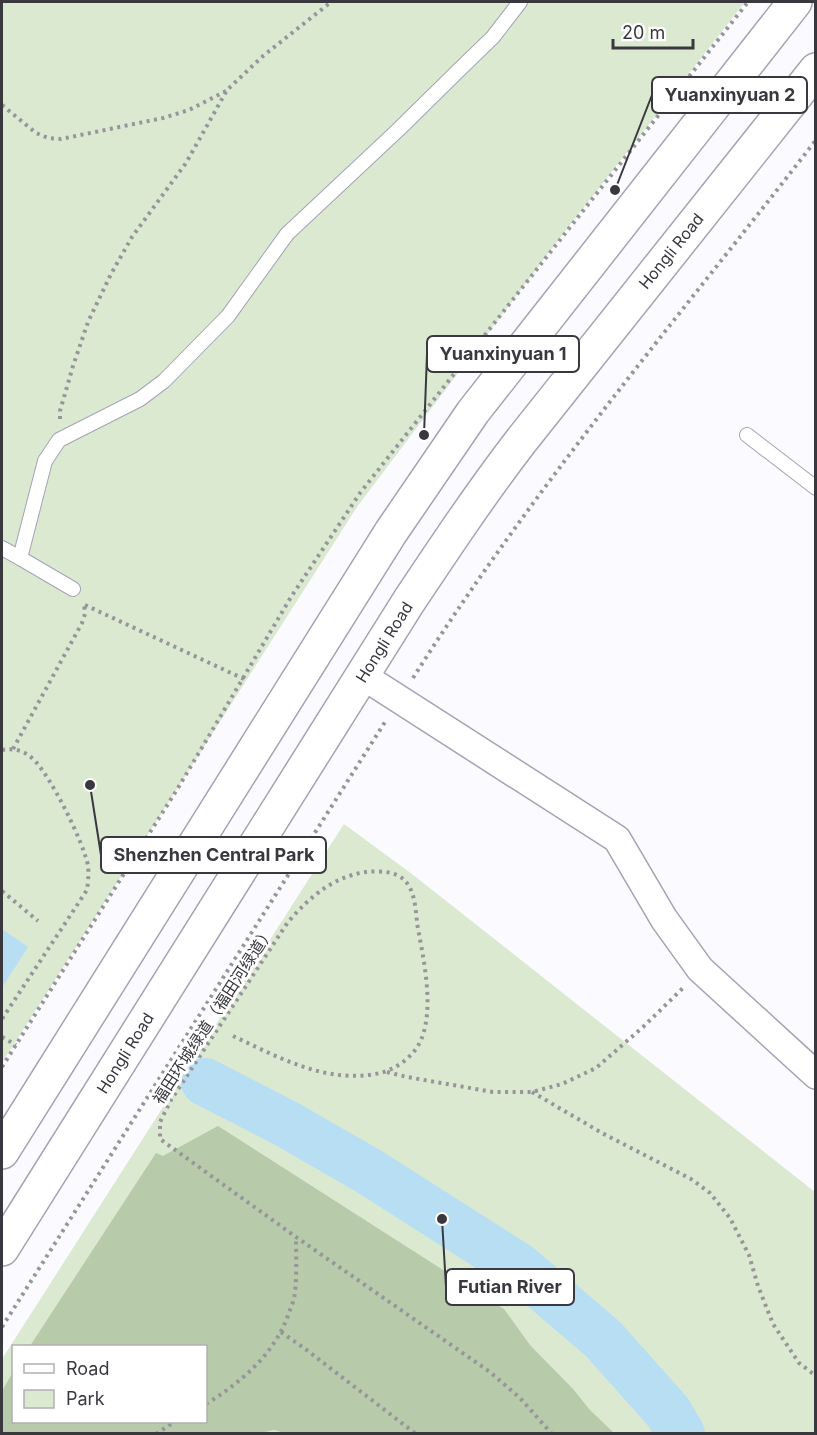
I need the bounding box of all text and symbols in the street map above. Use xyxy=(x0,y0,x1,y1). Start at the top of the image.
scale bar xyxy=(613,12,692,50)
text: 20 m xyxy=(622,22,665,43)
callout: Yuanxinyuan 2 xyxy=(652,77,807,113)
text: Yuanxinyuan 2 xyxy=(665,84,795,105)
street label: Hongli Road xyxy=(634,209,708,293)
callout: Yuanxinyuan 1 xyxy=(427,336,579,372)
text: Yuanxinyuan 1 xyxy=(439,343,567,364)
street label: Hongli Road xyxy=(351,598,417,686)
callout: Shenzhen Central Park xyxy=(101,837,326,873)
text: Shenzhen Central Park xyxy=(113,844,315,865)
street label: 福田环城绿道（福田河绿道） xyxy=(148,922,278,1108)
street label: Hongli Road xyxy=(92,1009,158,1097)
callout: Futian River xyxy=(446,1269,574,1305)
text: Futian River xyxy=(458,1276,562,1297)
legend xyxy=(12,1345,207,1423)
text: Road xyxy=(66,1358,109,1379)
text: Park xyxy=(66,1388,105,1409)

